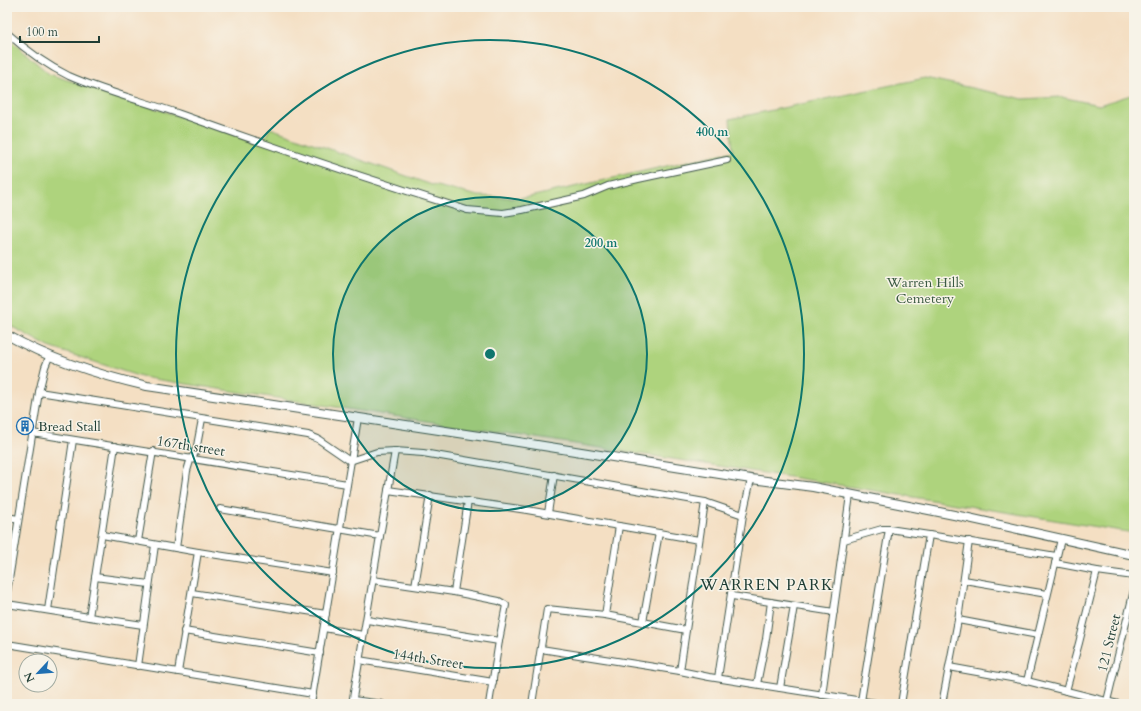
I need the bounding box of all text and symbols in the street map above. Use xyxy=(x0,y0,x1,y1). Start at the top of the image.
scale bar xyxy=(20,18,99,44)
text: 100 m xyxy=(26,24,59,40)
text: 400 m xyxy=(696,124,729,140)
text: 200 m xyxy=(585,235,618,251)
park label: Warren Hills Cemetery xyxy=(885,273,964,308)
centre of rings xyxy=(483,347,497,361)
building icon: Bread Stall xyxy=(15,416,35,436)
place label: Bread Stall xyxy=(38,417,101,436)
street label: 167th street xyxy=(156,431,227,461)
district label: WARREN PARK xyxy=(699,574,834,596)
street label: 121 Street xyxy=(1093,612,1125,674)
street label: 144th Street xyxy=(391,644,465,674)
north arrow xyxy=(18,653,58,693)
text: N xyxy=(20,669,38,685)

